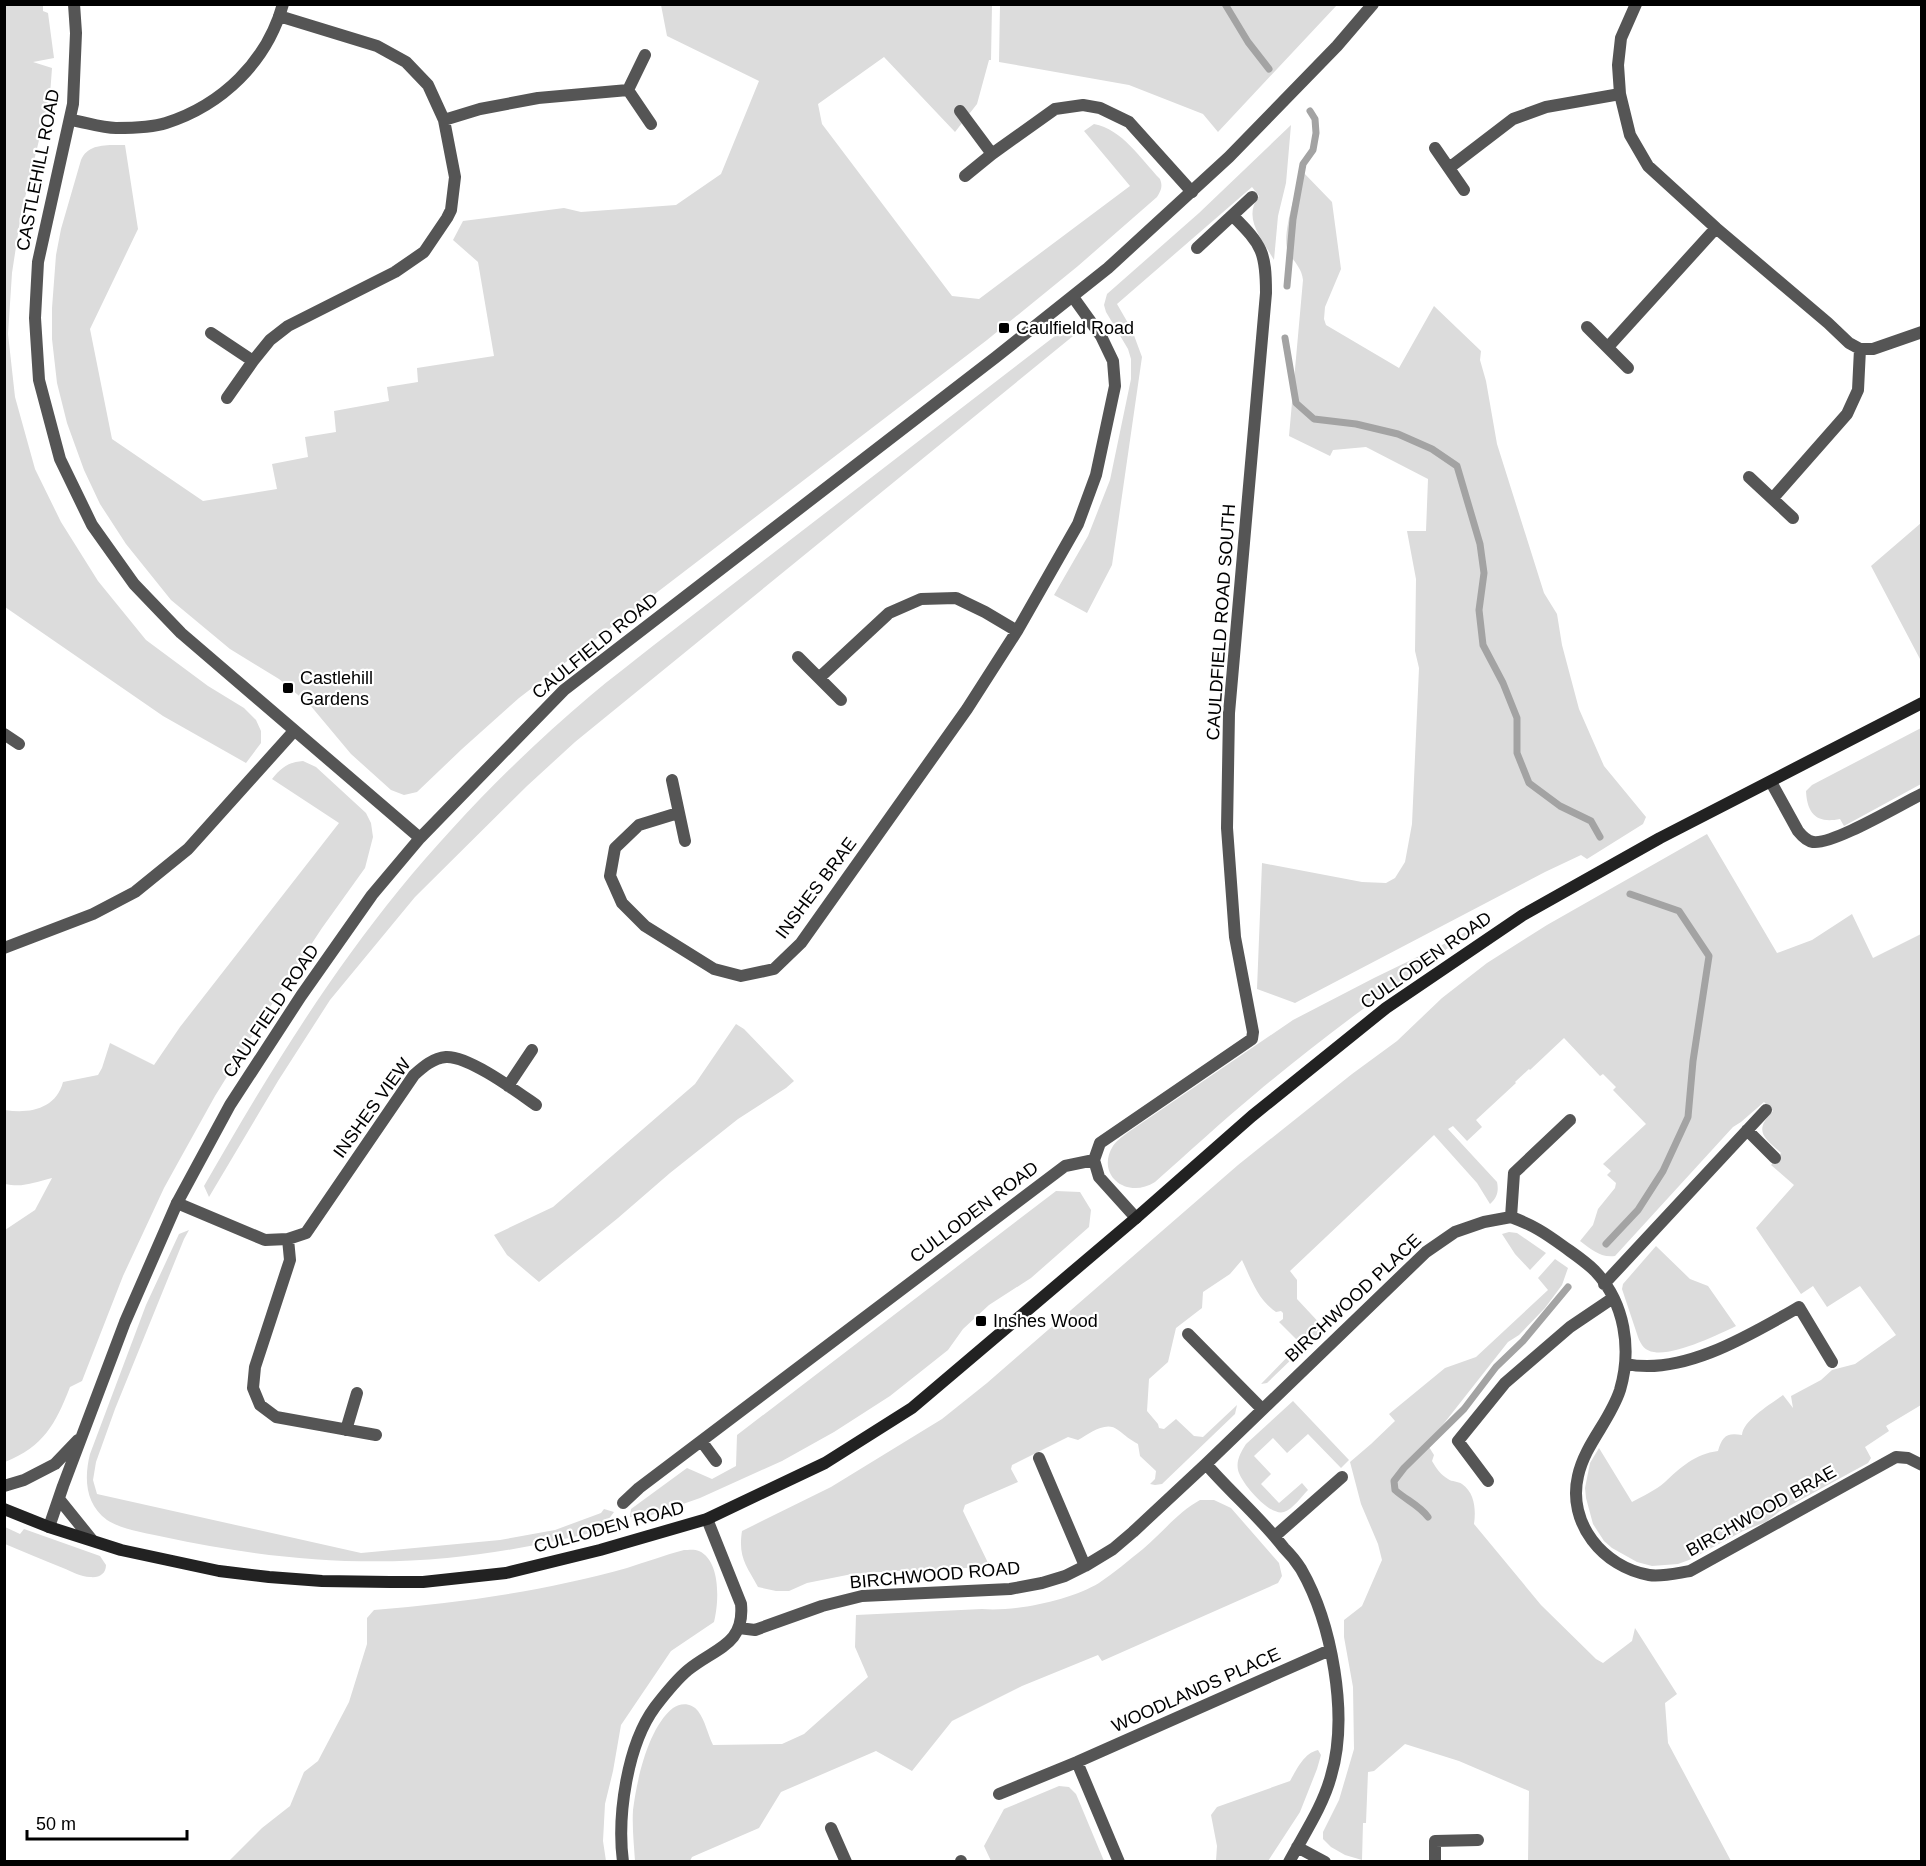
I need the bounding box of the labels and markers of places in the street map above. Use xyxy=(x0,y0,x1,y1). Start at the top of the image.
place label: Caulfield Road xyxy=(1016,318,1134,338)
marker: Caulfield Road xyxy=(997,321,1011,335)
place label: Castlehill Gardens xyxy=(300,668,373,709)
marker: Castlehill Gardens xyxy=(281,681,295,695)
place label: Inshes Wood xyxy=(993,1311,1098,1331)
marker: Inshes Wood xyxy=(974,1314,988,1328)

